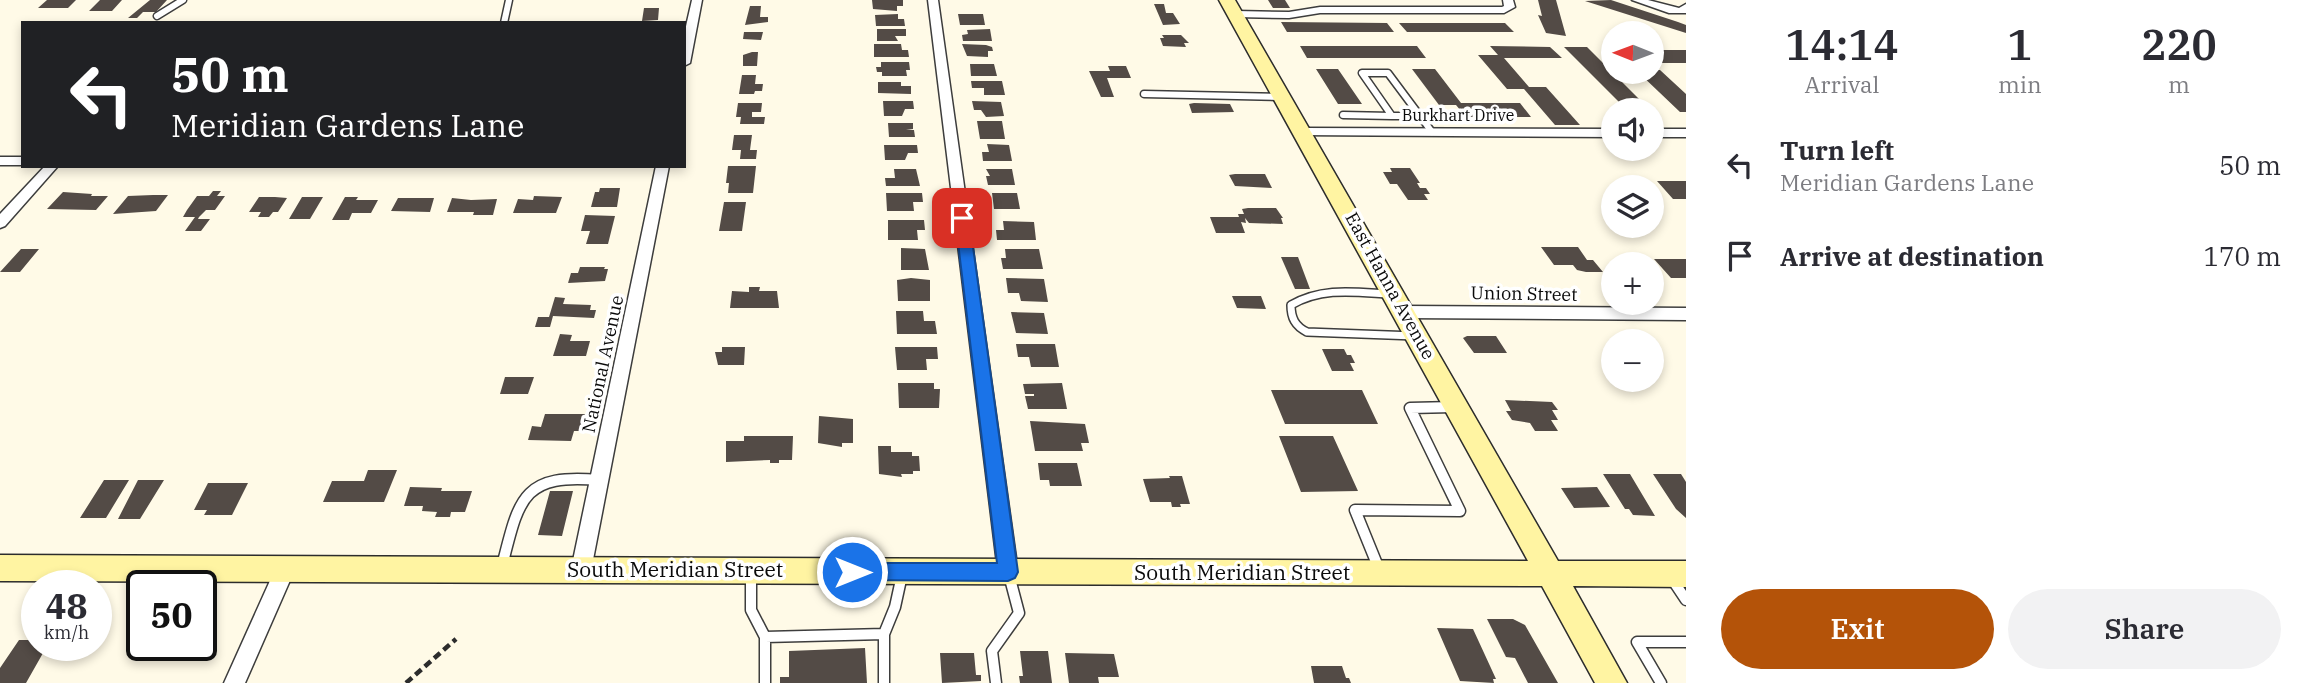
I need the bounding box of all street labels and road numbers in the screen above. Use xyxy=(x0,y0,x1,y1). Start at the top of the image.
street label: Burkhart Drive xyxy=(1402,105,1514,125)
street label: East Hanna Avenue xyxy=(1340,208,1440,363)
street label: Union Street xyxy=(1470,281,1578,306)
street label: National Avenue xyxy=(577,293,628,435)
street label: South Meridian Street xyxy=(567,555,783,583)
street label: South Meridian Street xyxy=(1134,558,1350,586)

